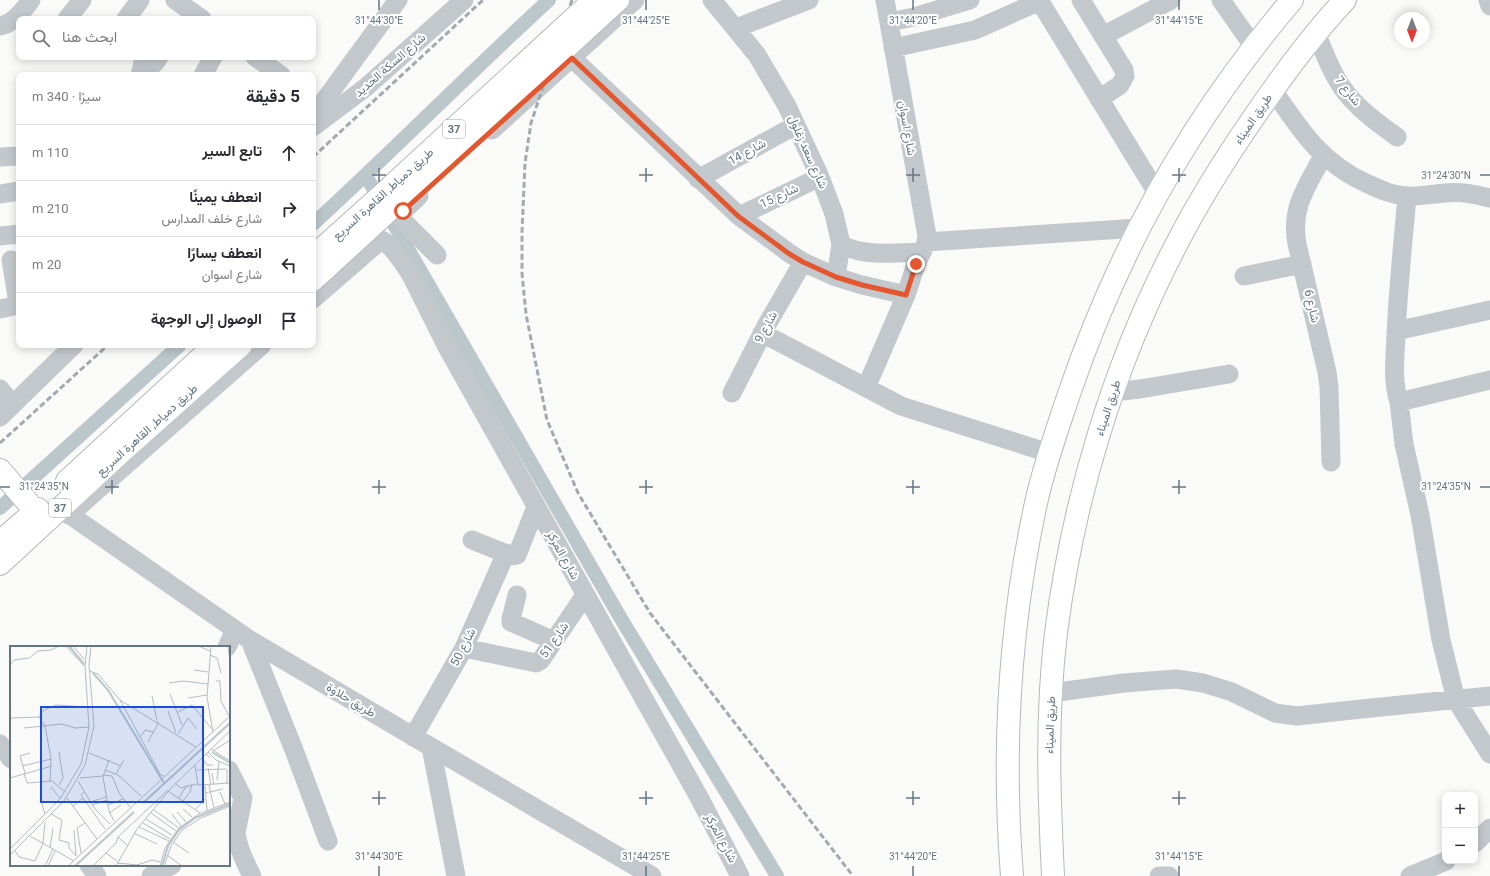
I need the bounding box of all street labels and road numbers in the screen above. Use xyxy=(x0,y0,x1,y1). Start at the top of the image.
street label: شارع السكة الحديد xyxy=(352,30,430,101)
street label: شارع 7 xyxy=(1330,73,1364,110)
street label: طريق الميناء xyxy=(1231,91,1276,147)
street label: شارع اسوان xyxy=(893,99,919,157)
street label: شارع سعد زغلول xyxy=(784,113,830,192)
road number: 37 xyxy=(443,120,465,138)
street label: شارع 14 xyxy=(726,136,769,170)
street label: طريق دمياط, القاهرة السريع xyxy=(330,145,438,244)
street label: شارع 15 xyxy=(758,181,801,213)
street label: شارع 6 xyxy=(1299,288,1323,325)
street label: شارع 9 xyxy=(752,309,782,346)
street label: طريق الميناء xyxy=(1092,378,1125,438)
street label: طريق دمياط, القاهرة السريع xyxy=(94,381,202,480)
road number: 37 xyxy=(49,499,71,517)
street label: شارع المركز xyxy=(542,527,582,583)
street label: شارع 51 xyxy=(537,619,573,662)
street label: شارع 50 xyxy=(448,626,480,669)
street label: طريق حلاوة xyxy=(323,680,378,721)
street label: طريق الميناء xyxy=(1042,696,1059,754)
street label: شارع المركز xyxy=(700,810,740,866)

